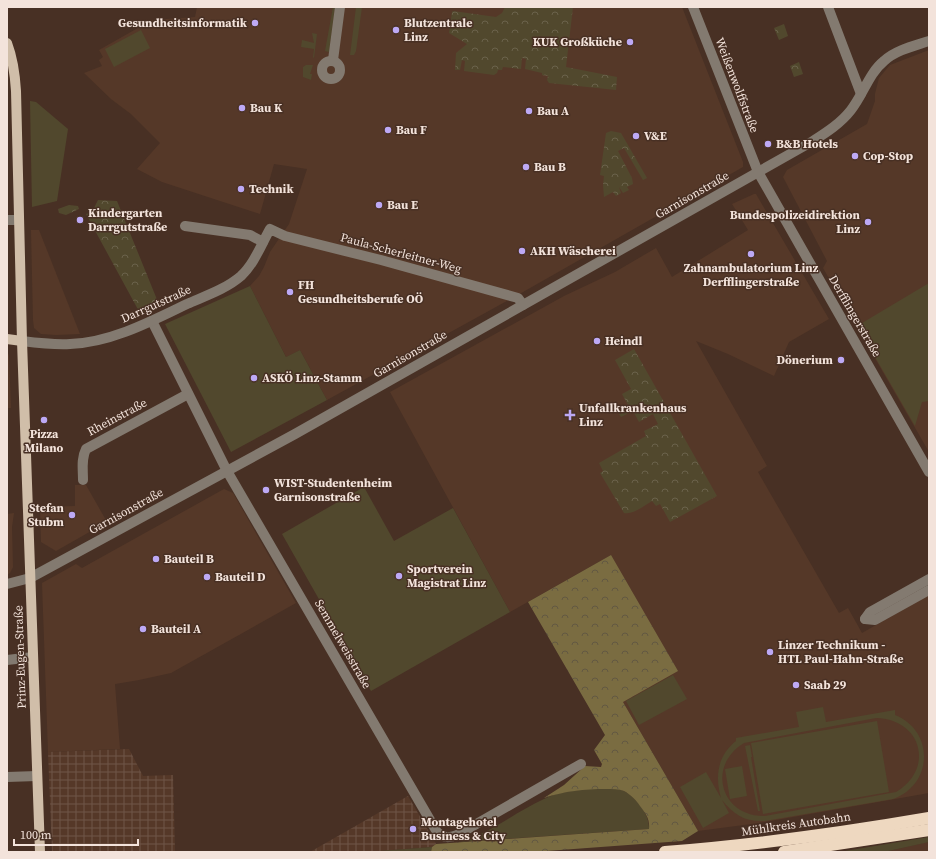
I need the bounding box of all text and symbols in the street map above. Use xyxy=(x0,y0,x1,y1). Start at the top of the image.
place label: Gesundheitsinformatik xyxy=(118,15,248,31)
place label: Blutzentrale Linz xyxy=(404,15,472,45)
marker: Gesundheitsinformatik xyxy=(250,18,260,28)
marker: Blutzentrale Linz xyxy=(391,25,401,35)
place label: KUK Großküche xyxy=(533,34,622,50)
street label: Weißenwolffstraße xyxy=(711,35,763,135)
marker: KUK Großküche xyxy=(625,37,635,47)
place label: Bau K xyxy=(250,100,283,116)
marker: Bau K xyxy=(237,103,247,113)
place label: Bau A xyxy=(537,103,569,119)
marker: Bau A xyxy=(524,106,534,116)
place label: Bau F xyxy=(396,122,427,138)
marker: Bau F xyxy=(383,125,393,135)
place label: V&E xyxy=(644,128,667,144)
marker: V&E xyxy=(631,131,641,141)
place label: B&B Hotels xyxy=(776,136,839,152)
marker: B&B Hotels xyxy=(763,139,773,149)
place label: Cop-Stop xyxy=(863,148,913,164)
marker: Cop-Stop xyxy=(850,151,860,161)
place label: Bau B xyxy=(534,159,566,175)
marker: Bau B xyxy=(521,162,531,172)
street label: Garnisonstraße xyxy=(652,167,732,223)
place label: Technik xyxy=(249,181,294,197)
marker: Technik xyxy=(236,184,246,194)
place label: Bau E xyxy=(387,197,418,213)
marker: Bau E xyxy=(374,200,384,210)
place label: Kindergarten Darrgutstraße xyxy=(88,205,167,235)
place label: Bundespolizeidirektion Linz xyxy=(730,207,861,237)
marker: Kindergarten Darrgutstraße xyxy=(75,215,85,225)
marker: Bundespolizeidirektion Linz xyxy=(863,217,873,227)
street label: Paula-Scherleitner-Weg xyxy=(339,229,463,277)
place label: AKH Wäscherei xyxy=(530,243,616,259)
marker: AKH Wäscherei xyxy=(517,246,527,256)
marker: Zahnambulatorium Linz Derfflingerstraße xyxy=(746,249,756,259)
place label: Zahnambulatorium Linz Derfflingerstraße xyxy=(684,260,819,290)
street label: Derfflingerstraße xyxy=(825,272,885,360)
place label: FH Gesundheitsberufe OÖ xyxy=(298,277,424,307)
street label: Darrgutstraße xyxy=(118,281,194,327)
marker: FH Gesundheitsberufe OÖ xyxy=(285,287,295,297)
street label: Garnisonstraße xyxy=(370,326,450,382)
place label: Heindl xyxy=(605,333,642,349)
marker: Heindl xyxy=(592,336,602,346)
place label: Dönerium xyxy=(777,352,833,368)
marker: Dönerium xyxy=(836,355,846,365)
place label: ASKÖ Linz-Stamm xyxy=(262,370,362,386)
marker: ASKÖ Linz-Stamm xyxy=(249,373,259,383)
street label: Rheinstraße xyxy=(84,395,150,439)
place label: Unfallkrankenhaus Linz xyxy=(579,400,687,430)
marker: Unfallkrankenhaus Linz xyxy=(564,409,576,421)
marker: Pizza Milano xyxy=(39,415,49,425)
place label: Pizza Milano xyxy=(25,426,64,456)
place label: WIST-Studentenheim Garnisonstraße xyxy=(274,475,392,505)
street label: Garnisonstraße xyxy=(86,484,166,538)
marker: WIST-Studentenheim Garnisonstraße xyxy=(261,485,271,495)
place label: Stefan Stubm xyxy=(28,500,65,530)
marker: Stefan Stubm xyxy=(67,510,77,520)
place label: Bauteil B xyxy=(164,551,214,567)
marker: Bauteil B xyxy=(151,554,161,564)
place label: Sportverein Magistrat Linz xyxy=(407,561,487,591)
place label: Bauteil D xyxy=(215,569,266,585)
marker: Sportverein Magistrat Linz xyxy=(394,571,404,581)
marker: Bauteil D xyxy=(202,572,212,582)
street label: Semmelweisstraße xyxy=(311,596,375,692)
street label: Prinz-Eugen-Straße xyxy=(10,605,30,709)
place label: Bauteil A xyxy=(151,621,201,637)
marker: Bauteil A xyxy=(138,624,148,634)
place label: Linzer Technikum - HTL Paul-Hahn-Straße xyxy=(778,637,903,667)
marker: Linzer Technikum - HTL Paul-Hahn-Straße xyxy=(765,647,775,657)
place label: Saab 29 xyxy=(804,677,847,693)
marker: Saab 29 xyxy=(791,680,801,690)
street label: Mühlkreis Autobahn xyxy=(740,808,852,840)
place label: Montagehotel Business & City xyxy=(421,814,506,844)
scale bar xyxy=(14,821,138,847)
marker: Montagehotel Business & City xyxy=(408,824,418,834)
text: 100 m xyxy=(20,827,52,843)

